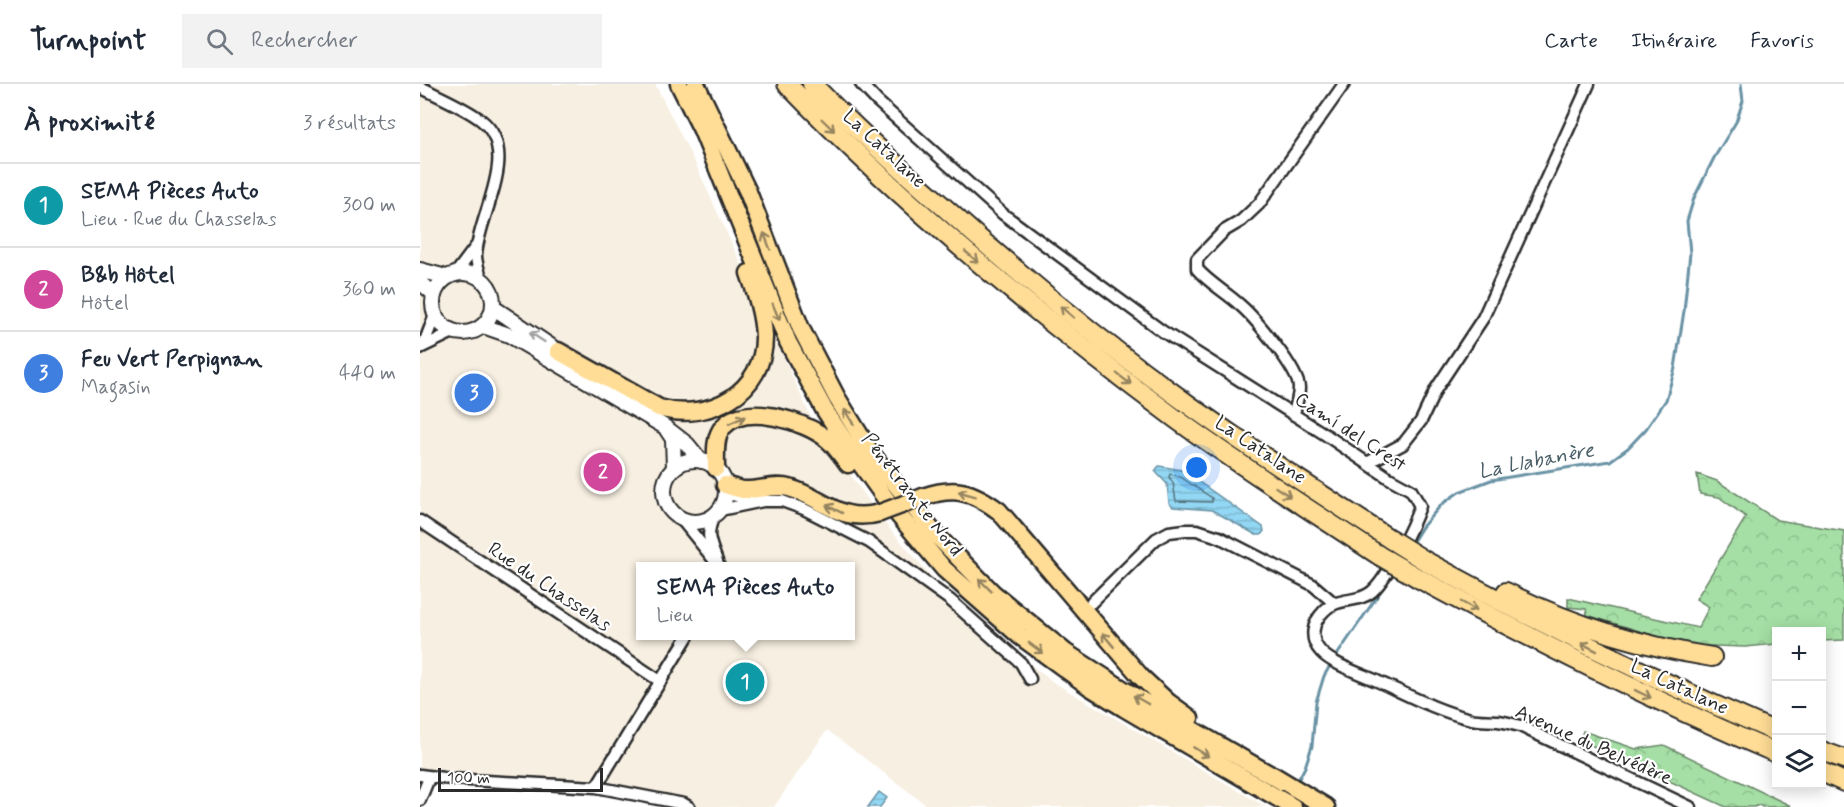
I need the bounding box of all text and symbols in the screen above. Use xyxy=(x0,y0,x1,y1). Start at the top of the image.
search box xyxy=(182,14,602,68)
text: Turnpoint xyxy=(30,23,146,60)
icon: search xyxy=(203,25,236,58)
text: Rechercher xyxy=(251,27,358,55)
text: Carte xyxy=(1544,27,1598,55)
text: Itinéraire xyxy=(1631,27,1717,55)
text: Favoris xyxy=(1750,27,1814,55)
street label: La Catalane xyxy=(836,103,932,195)
text: À proximité xyxy=(24,106,155,140)
text: 3 résultats xyxy=(303,110,396,137)
one-way arrow xyxy=(820,118,835,133)
text: SEMA Pièces Auto xyxy=(81,178,259,206)
text: 1 xyxy=(39,192,48,219)
text: 300 m xyxy=(342,192,396,219)
text: Lieu · Rue du Chasselas xyxy=(81,206,277,233)
one-way arrow xyxy=(761,232,772,251)
one-way arrow xyxy=(964,250,980,263)
text: B&b Hôtel xyxy=(81,262,175,290)
text: 2 xyxy=(39,276,48,303)
text: 360 m xyxy=(343,276,396,303)
text: Hôtel xyxy=(81,290,129,317)
one-way arrow xyxy=(771,302,782,320)
one-way arrow xyxy=(1059,306,1075,319)
one-way arrow xyxy=(529,331,546,343)
text: Feu Vert Perpignan xyxy=(81,346,262,374)
text: 3 xyxy=(39,360,48,387)
text: 440 m xyxy=(339,360,396,387)
pin: 3 xyxy=(454,370,494,416)
one-way arrow xyxy=(1116,372,1132,385)
text: Magasin xyxy=(81,374,151,401)
street label: Camí del Crest xyxy=(1289,386,1411,479)
one-way arrow xyxy=(843,409,855,426)
street label: La Catalane xyxy=(1209,410,1311,491)
one-way arrow xyxy=(728,413,746,425)
street label: Pénétrante Nord xyxy=(855,427,969,563)
water label: La Llabanère xyxy=(1476,436,1597,486)
pin: 2 xyxy=(584,450,622,494)
your location xyxy=(1182,453,1211,482)
one-way arrow xyxy=(1274,486,1290,498)
one-way arrow xyxy=(958,488,977,499)
one-way arrow xyxy=(826,503,844,514)
street label: Rue du Chasselas xyxy=(482,536,616,639)
popup xyxy=(636,562,855,640)
text: SEMA Pièces Auto xyxy=(657,574,834,602)
one-way arrow xyxy=(977,577,992,592)
one-way arrow xyxy=(1460,600,1477,612)
text: Lieu xyxy=(657,602,693,629)
map controls xyxy=(1772,627,1826,789)
button: + xyxy=(1772,627,1826,681)
one-way arrow xyxy=(1102,632,1115,648)
one-way arrow xyxy=(1581,641,1599,653)
one-way arrow xyxy=(1028,642,1044,654)
street label: La Catalane xyxy=(1626,653,1733,722)
pin: 1 xyxy=(726,660,764,704)
button: − xyxy=(1772,681,1826,735)
one-way arrow xyxy=(1634,688,1652,700)
one-way arrow xyxy=(1133,694,1150,706)
street label: Avenue du Belvédère xyxy=(1511,699,1676,792)
button: layers xyxy=(1772,735,1826,789)
one-way arrow xyxy=(1192,747,1209,759)
scale bar xyxy=(438,765,603,792)
text: 100 m xyxy=(447,768,490,789)

